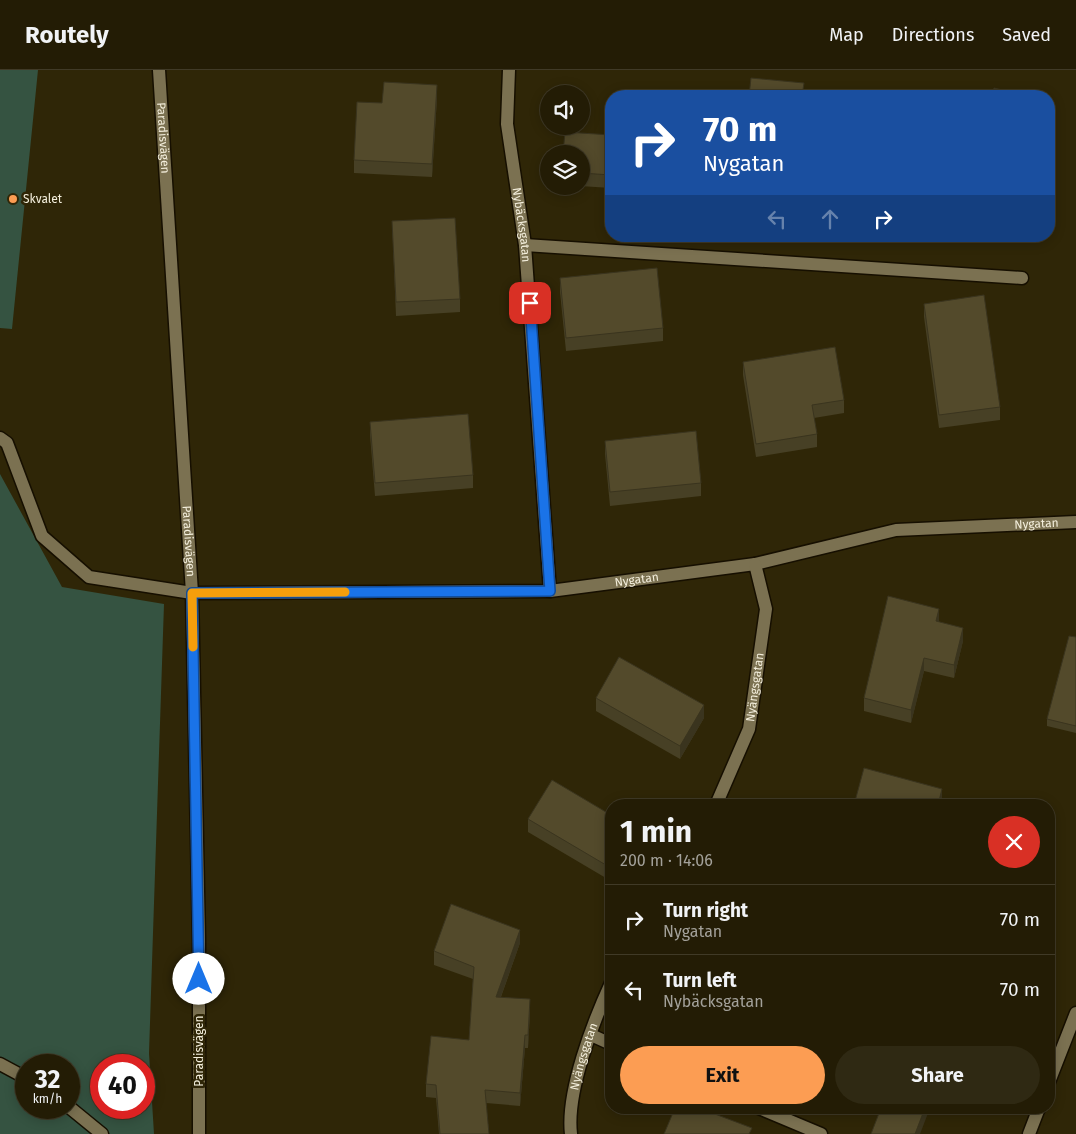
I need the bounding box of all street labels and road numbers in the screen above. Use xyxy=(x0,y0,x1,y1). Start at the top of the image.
street label: Paradisvägen xyxy=(154,102,173,174)
street label: Nybäcksgatan xyxy=(510,186,533,263)
street label: Paradisvägen xyxy=(179,505,198,577)
street label: Nygatan xyxy=(1014,516,1059,532)
street label: Nygatan xyxy=(614,570,660,589)
street label: Nyängsgatan xyxy=(743,652,767,723)
street label: Paradisvägen xyxy=(192,1015,206,1087)
street label: Nyängsgatan xyxy=(567,1021,601,1092)

